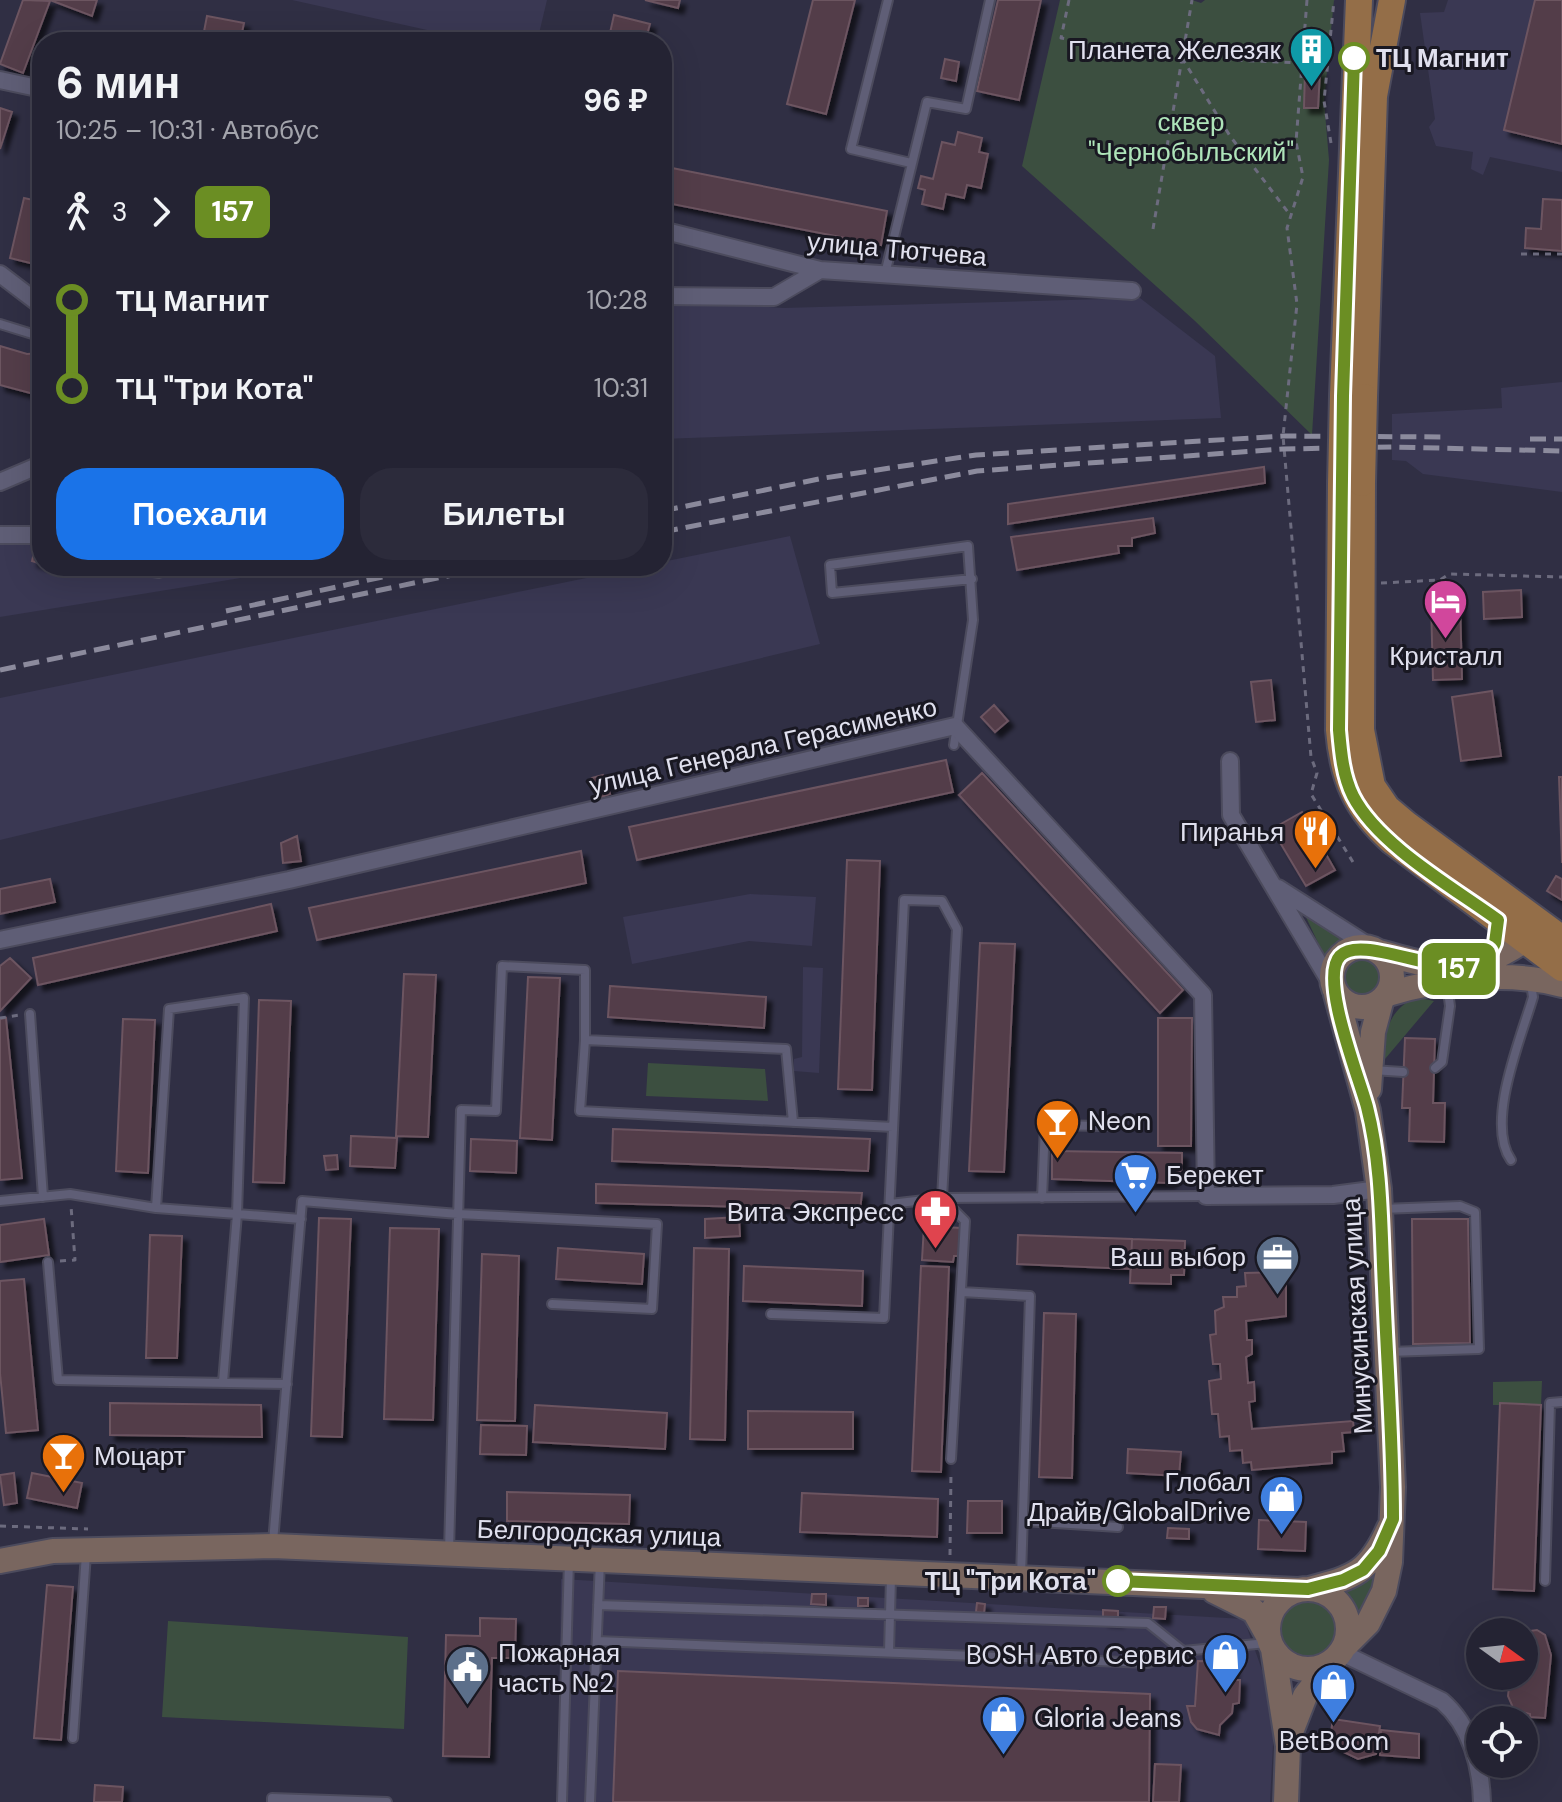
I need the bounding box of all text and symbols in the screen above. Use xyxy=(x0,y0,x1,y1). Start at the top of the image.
building icon: Планета Железяк xyxy=(1288,26,1336,89)
place label: Планета Железяк xyxy=(1068,33,1282,67)
place label: ТЦ Магнит xyxy=(1376,41,1509,75)
marker: ТЦ Магнит xyxy=(1339,43,1369,73)
text: 6 мин xyxy=(56,54,180,112)
text: 96 ₽ xyxy=(583,81,648,120)
park label: сквер "Чернобыльский" xyxy=(1088,105,1294,169)
text: 10:25 – 10:31 · Автобус xyxy=(56,113,319,147)
icon: walk xyxy=(56,190,100,234)
icon: forward xyxy=(139,190,183,234)
text: 157 xyxy=(211,193,254,230)
text: 3 xyxy=(112,195,127,229)
street label: улица Тютчева xyxy=(806,224,989,274)
text: ТЦ Магнит xyxy=(116,281,269,320)
text: 10:28 xyxy=(587,283,648,317)
text: ТЦ "Три Кота" xyxy=(116,369,314,408)
text: 10:31 xyxy=(594,371,648,405)
button: Поехали xyxy=(56,468,344,560)
button: Билеты xyxy=(360,468,648,560)
hotel icon: Кристалл xyxy=(1422,577,1470,640)
place label: Кристалл xyxy=(1389,639,1503,673)
street label: улица Генерала Герасименко xyxy=(586,689,940,803)
restaurant icon: Пиранья xyxy=(1291,808,1339,871)
place label: Пиранья xyxy=(1180,815,1284,849)
line badge: 157 xyxy=(1413,943,1505,995)
text: 157 xyxy=(1438,950,1480,987)
bar icon: Neon xyxy=(1033,1097,1081,1160)
place label: Neon xyxy=(1088,1104,1151,1138)
supermarket icon: Берекет xyxy=(1111,1151,1159,1214)
place label: Берекет xyxy=(1166,1158,1264,1192)
pharmacy icon: Вита Экспресс xyxy=(911,1188,959,1251)
place label: Вита Экспресс xyxy=(727,1195,904,1229)
street label: Минусинская улица xyxy=(1334,1196,1380,1435)
office icon: Ваш выбор xyxy=(1253,1233,1301,1296)
place label: Ваш выбор xyxy=(1110,1240,1246,1274)
bar icon: Моцарт xyxy=(39,1432,87,1495)
place label: Моцарт xyxy=(94,1439,186,1473)
place label: Глобал Драйв/GlobalDrive xyxy=(1027,1465,1251,1529)
shop icon: Глобал Драйв/GlobalDrive xyxy=(1258,1473,1306,1536)
street label: Белгородская улица xyxy=(476,1512,722,1554)
place label: ТЦ "Три Кота" xyxy=(925,1564,1096,1598)
marker: ТЦ "Три Кота" xyxy=(1103,1566,1133,1596)
north arrow xyxy=(1466,1618,1538,1690)
map controls xyxy=(1466,1618,1538,1778)
shop icon: BOSH Авто Сервис xyxy=(1201,1631,1249,1694)
place label: Пожарная часть №2 xyxy=(498,1636,620,1700)
place label: BOSH Авто Сервис xyxy=(966,1638,1194,1672)
public building icon: Пожарная часть №2 xyxy=(443,1644,491,1707)
shop icon: BetBoom xyxy=(1310,1662,1358,1725)
shop icon: Gloria Jeans xyxy=(979,1694,1027,1757)
place label: Gloria Jeans xyxy=(1034,1701,1182,1735)
button: locate xyxy=(1466,1706,1538,1778)
place label: BetBoom xyxy=(1279,1724,1389,1758)

